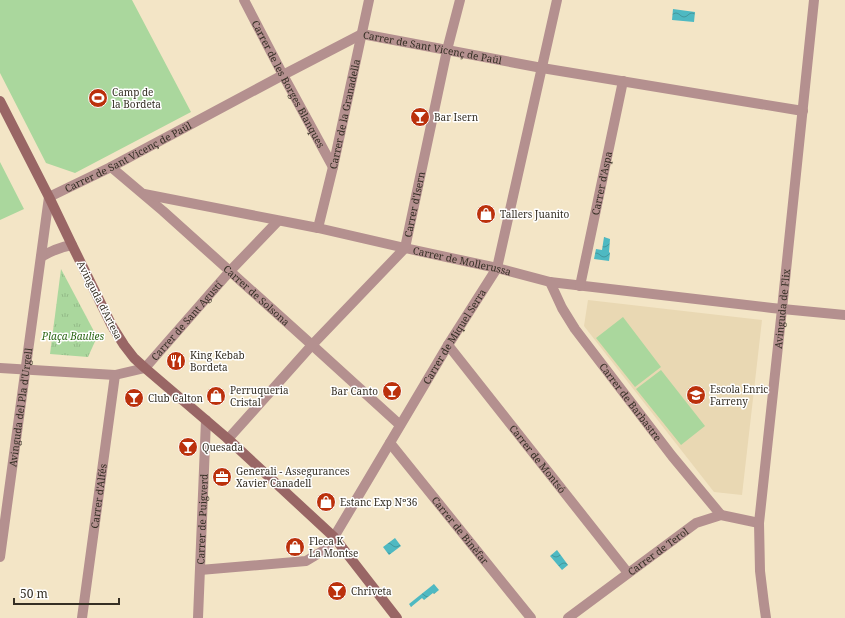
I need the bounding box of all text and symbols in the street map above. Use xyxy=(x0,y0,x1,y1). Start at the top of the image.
street label: Carrer de les Borges Blanques xyxy=(249,18,328,151)
street label: Carrer de Sant Vicenç de Paül xyxy=(362,27,503,67)
street label: Carrer de la Granadella xyxy=(326,57,363,170)
place label: Camp de la Bordeta xyxy=(112,85,161,111)
sports icon: Camp de la Bordeta xyxy=(87,87,109,109)
bar icon: Bar Isern xyxy=(409,106,431,128)
place label: Bar Isern xyxy=(434,110,479,124)
street label: Carrer de Sant Vicenç de Paül xyxy=(62,118,194,195)
street label: Carrer d'Aspa xyxy=(588,150,615,216)
street label: Carrer d'Isern xyxy=(400,170,428,239)
shop icon: Tallers Juanito xyxy=(475,203,497,225)
place label: Tallers Juanito xyxy=(500,207,570,221)
street label: Carrer de Mollerussa xyxy=(412,243,513,279)
street label: Avinguda d'Artesa xyxy=(74,258,126,342)
street label: Carrer de Solsona xyxy=(220,262,293,329)
street label: Avinguda de Flix xyxy=(771,268,793,349)
street label: Carrer de Sant Agustí xyxy=(148,277,226,363)
street label: Carrer de Miquel Serra xyxy=(419,286,489,387)
park label: Plaça Baulies xyxy=(41,329,104,343)
street label: Avinguda del Pla d'Urgell xyxy=(5,347,35,468)
place label: King Kebab Bordeta xyxy=(190,348,245,374)
restaurant icon: King Kebab Bordeta xyxy=(165,350,187,372)
street label: Carrer de Barbastre xyxy=(596,360,665,444)
bar icon: Bar Canto xyxy=(381,380,403,402)
place label: Escola Enric Farreny xyxy=(710,382,768,408)
place label: Perruqueria Cristal xyxy=(230,383,289,409)
place label: Bar Canto xyxy=(331,384,378,398)
school or university icon: Escola Enric Farreny xyxy=(685,384,707,406)
shop icon: Perruqueria Cristal xyxy=(205,385,227,407)
bar icon: Club Calton xyxy=(123,387,145,409)
place label: Club Calton xyxy=(148,391,203,405)
street label: Carrer de Montsó xyxy=(506,422,569,496)
bar icon: Quesada xyxy=(177,436,199,458)
place label: Quesada xyxy=(202,440,243,454)
street label: Carrer d'Alfés xyxy=(87,462,110,529)
place label: Generali - Assegurances Xavier Canadell xyxy=(236,464,350,490)
office icon: Generali - Assegurances Xavier Canadell xyxy=(211,466,233,488)
street label: Carrer de Puigverd xyxy=(193,473,211,565)
shop icon: Estanc Exp Nº36 xyxy=(315,491,337,513)
street label: Carrer de Binèfar xyxy=(429,493,492,567)
place label: Estanc Exp Nº36 xyxy=(340,495,418,509)
street label: Carrer de Terol xyxy=(625,524,691,579)
place label: Fleca K La Montse xyxy=(309,534,358,560)
shop icon: Fleca K La Montse xyxy=(284,536,306,558)
scale bar xyxy=(14,580,119,606)
bar icon: Chriveta xyxy=(326,580,348,602)
place label: Chriveta xyxy=(351,584,392,598)
text: 50 m xyxy=(20,585,48,602)

